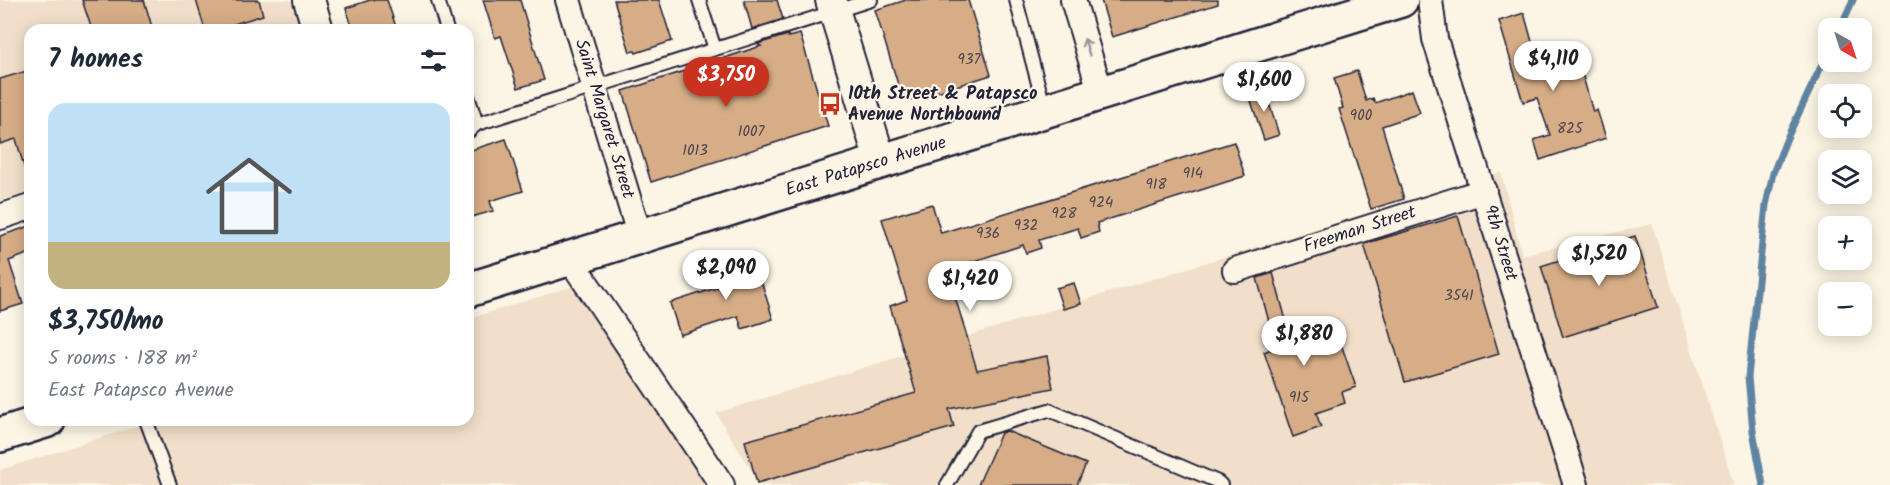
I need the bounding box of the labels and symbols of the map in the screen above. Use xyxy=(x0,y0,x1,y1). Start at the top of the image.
north arrow xyxy=(1818,18,1872,72)
street label: Saint Margaret Street xyxy=(566,36,642,203)
one-way arrow xyxy=(1081,38,1092,57)
pin: $4,110 xyxy=(1504,41,1602,92)
house number: 937 xyxy=(958,48,981,72)
pin: $3,750 xyxy=(677,57,775,108)
pin: $1,600 xyxy=(1215,62,1313,113)
place label: 10th Street & Patapsco Avenue Northbound xyxy=(848,80,1038,130)
bus stop icon: 10th Street & Patapsco Avenue Northbound xyxy=(817,91,843,117)
house number: 900 xyxy=(1350,104,1373,128)
house number: 825 xyxy=(1557,117,1584,141)
house number: 1007 xyxy=(738,120,765,144)
street label: East Patapsco Avenue xyxy=(782,129,950,205)
house number: 1013 xyxy=(682,139,708,163)
house number: 914 xyxy=(1183,162,1203,186)
house number: 918 xyxy=(1145,173,1167,197)
house number: 924 xyxy=(1089,191,1113,215)
street label: Freeman Street xyxy=(1300,198,1421,262)
street label: 9th Street xyxy=(1475,201,1526,286)
house number: 928 xyxy=(1051,202,1077,226)
house number: 932 xyxy=(1014,214,1038,238)
house number: 936 xyxy=(976,222,1000,246)
pin: $1,520 xyxy=(1550,236,1648,287)
pin: $2,090 xyxy=(677,250,775,301)
pin: $1,420 xyxy=(921,261,1019,312)
house number: 3541 xyxy=(1444,284,1474,308)
pin: $1,880 xyxy=(1255,316,1353,367)
house number: 915 xyxy=(1289,386,1310,410)

